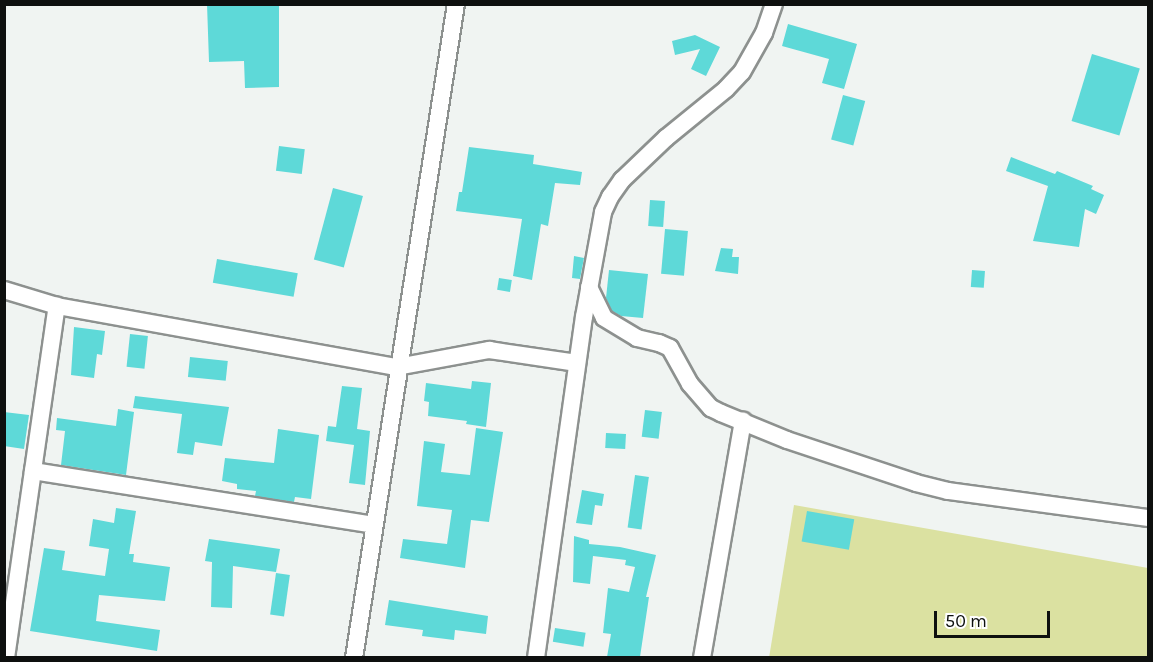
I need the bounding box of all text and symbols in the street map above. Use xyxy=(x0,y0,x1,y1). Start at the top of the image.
scale bar xyxy=(937,599,1052,637)
text: 50 m xyxy=(945,610,987,632)

